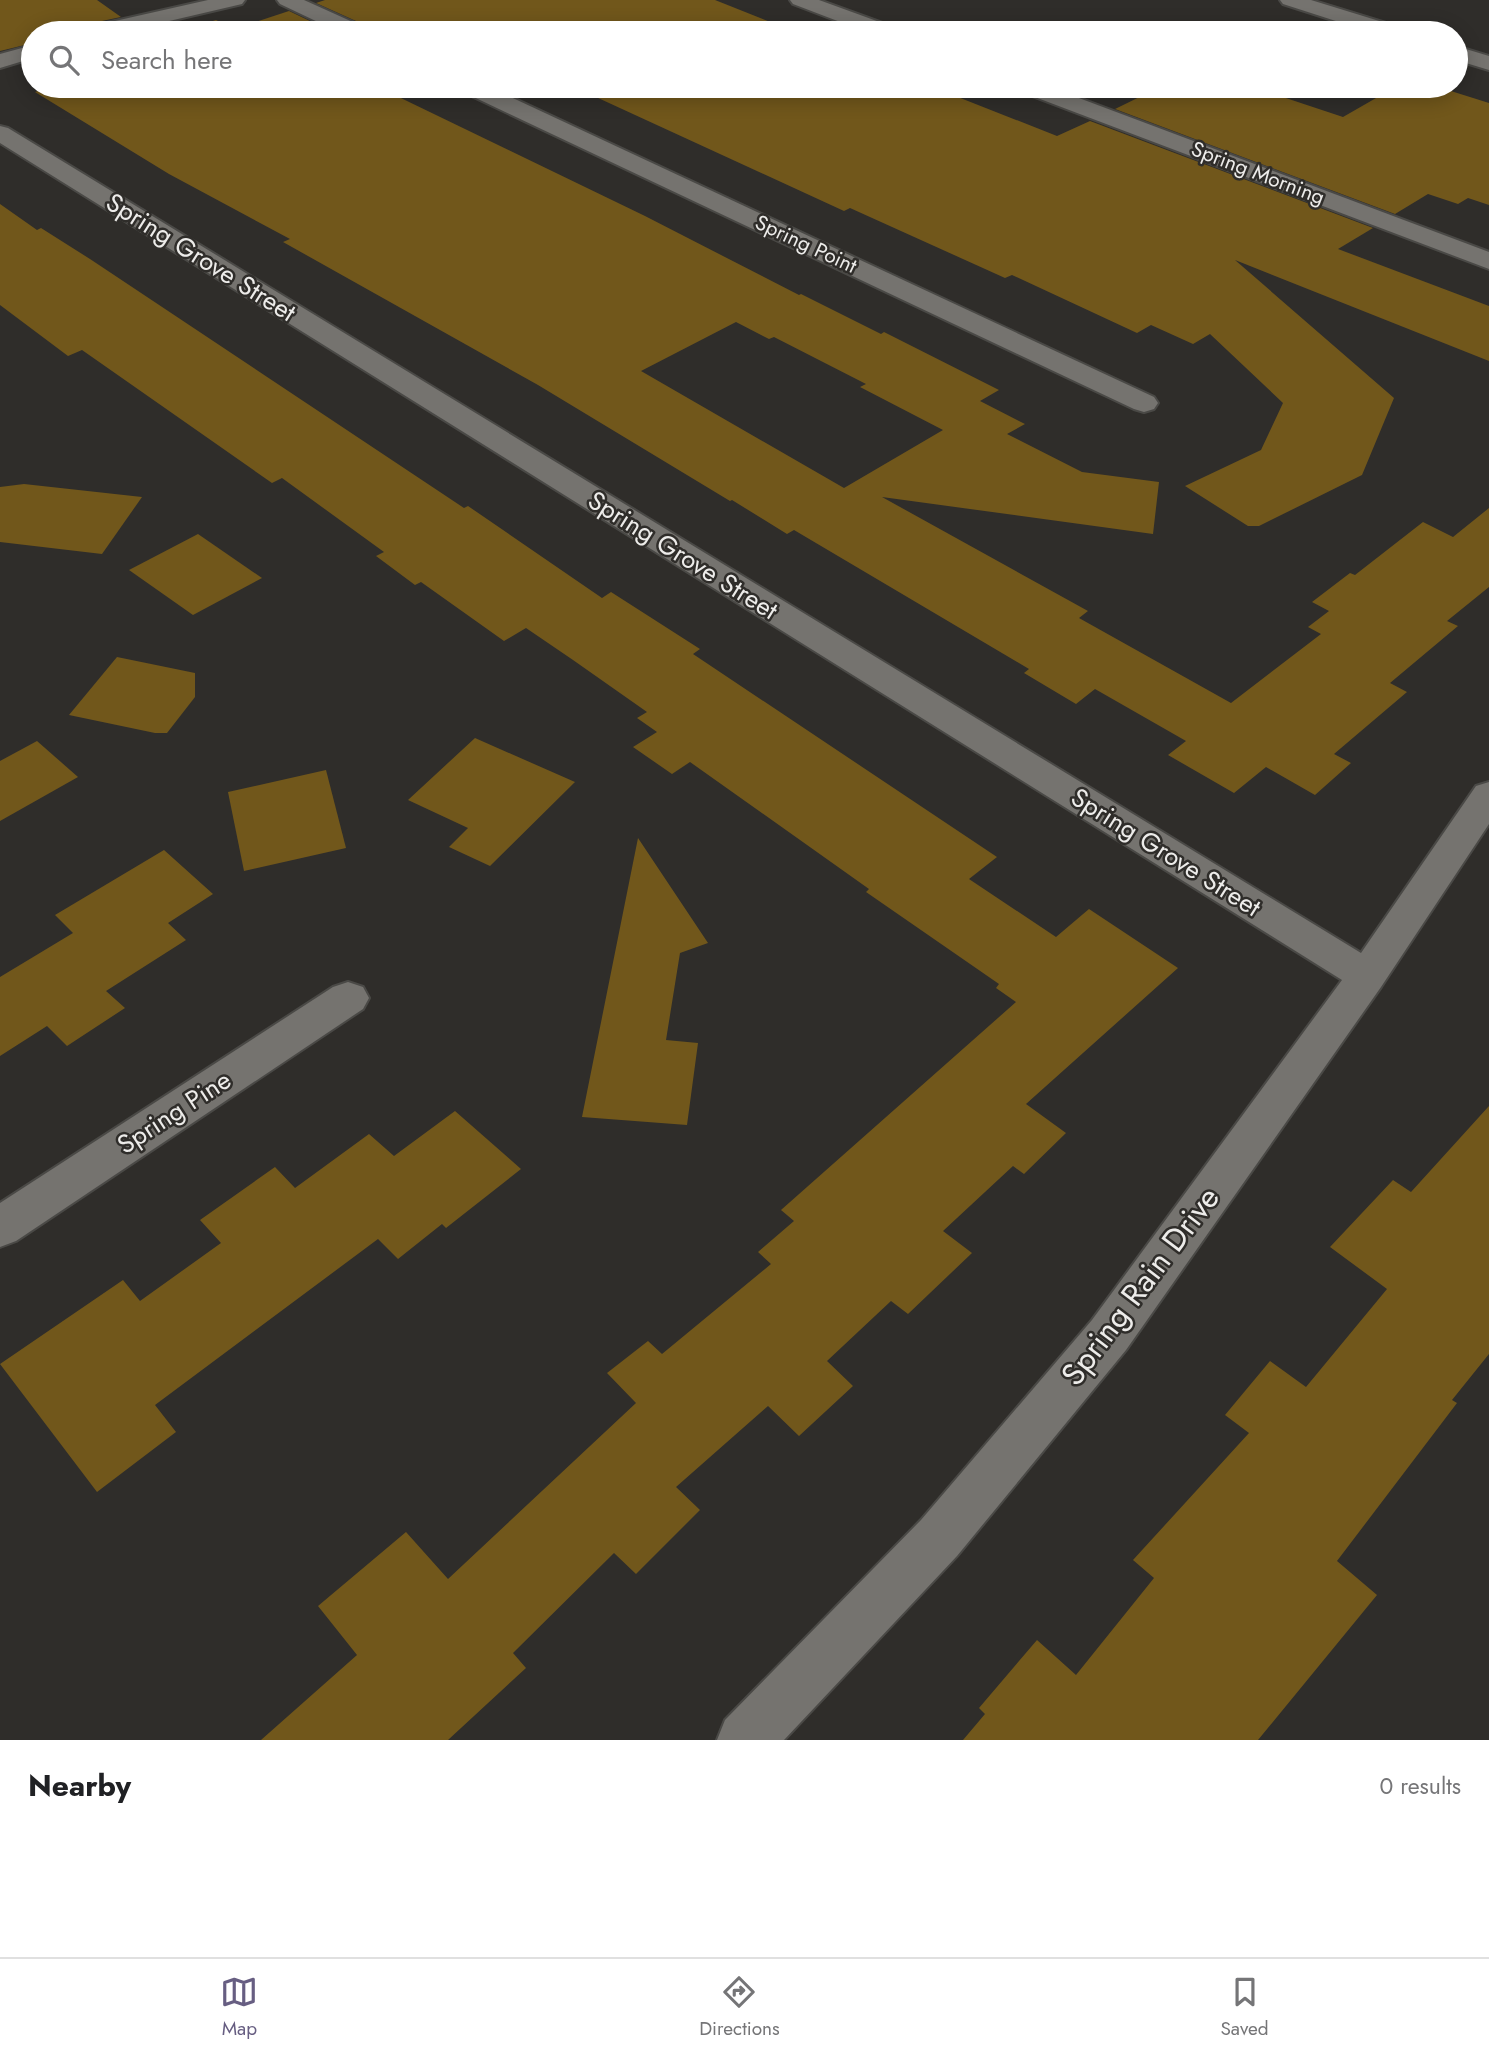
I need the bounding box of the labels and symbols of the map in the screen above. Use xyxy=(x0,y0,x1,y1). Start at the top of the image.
street label: Spring Morning xyxy=(1187,134,1329,212)
street label: Spring Grove Street xyxy=(99,183,304,331)
street label: Spring Point xyxy=(750,207,862,281)
street label: Spring Grove Street xyxy=(581,481,786,629)
street label: Spring Grove Street xyxy=(1064,778,1269,926)
street label: Spring Pine xyxy=(110,1061,238,1163)
street label: Spring Rain Drive xyxy=(1050,1177,1230,1395)

